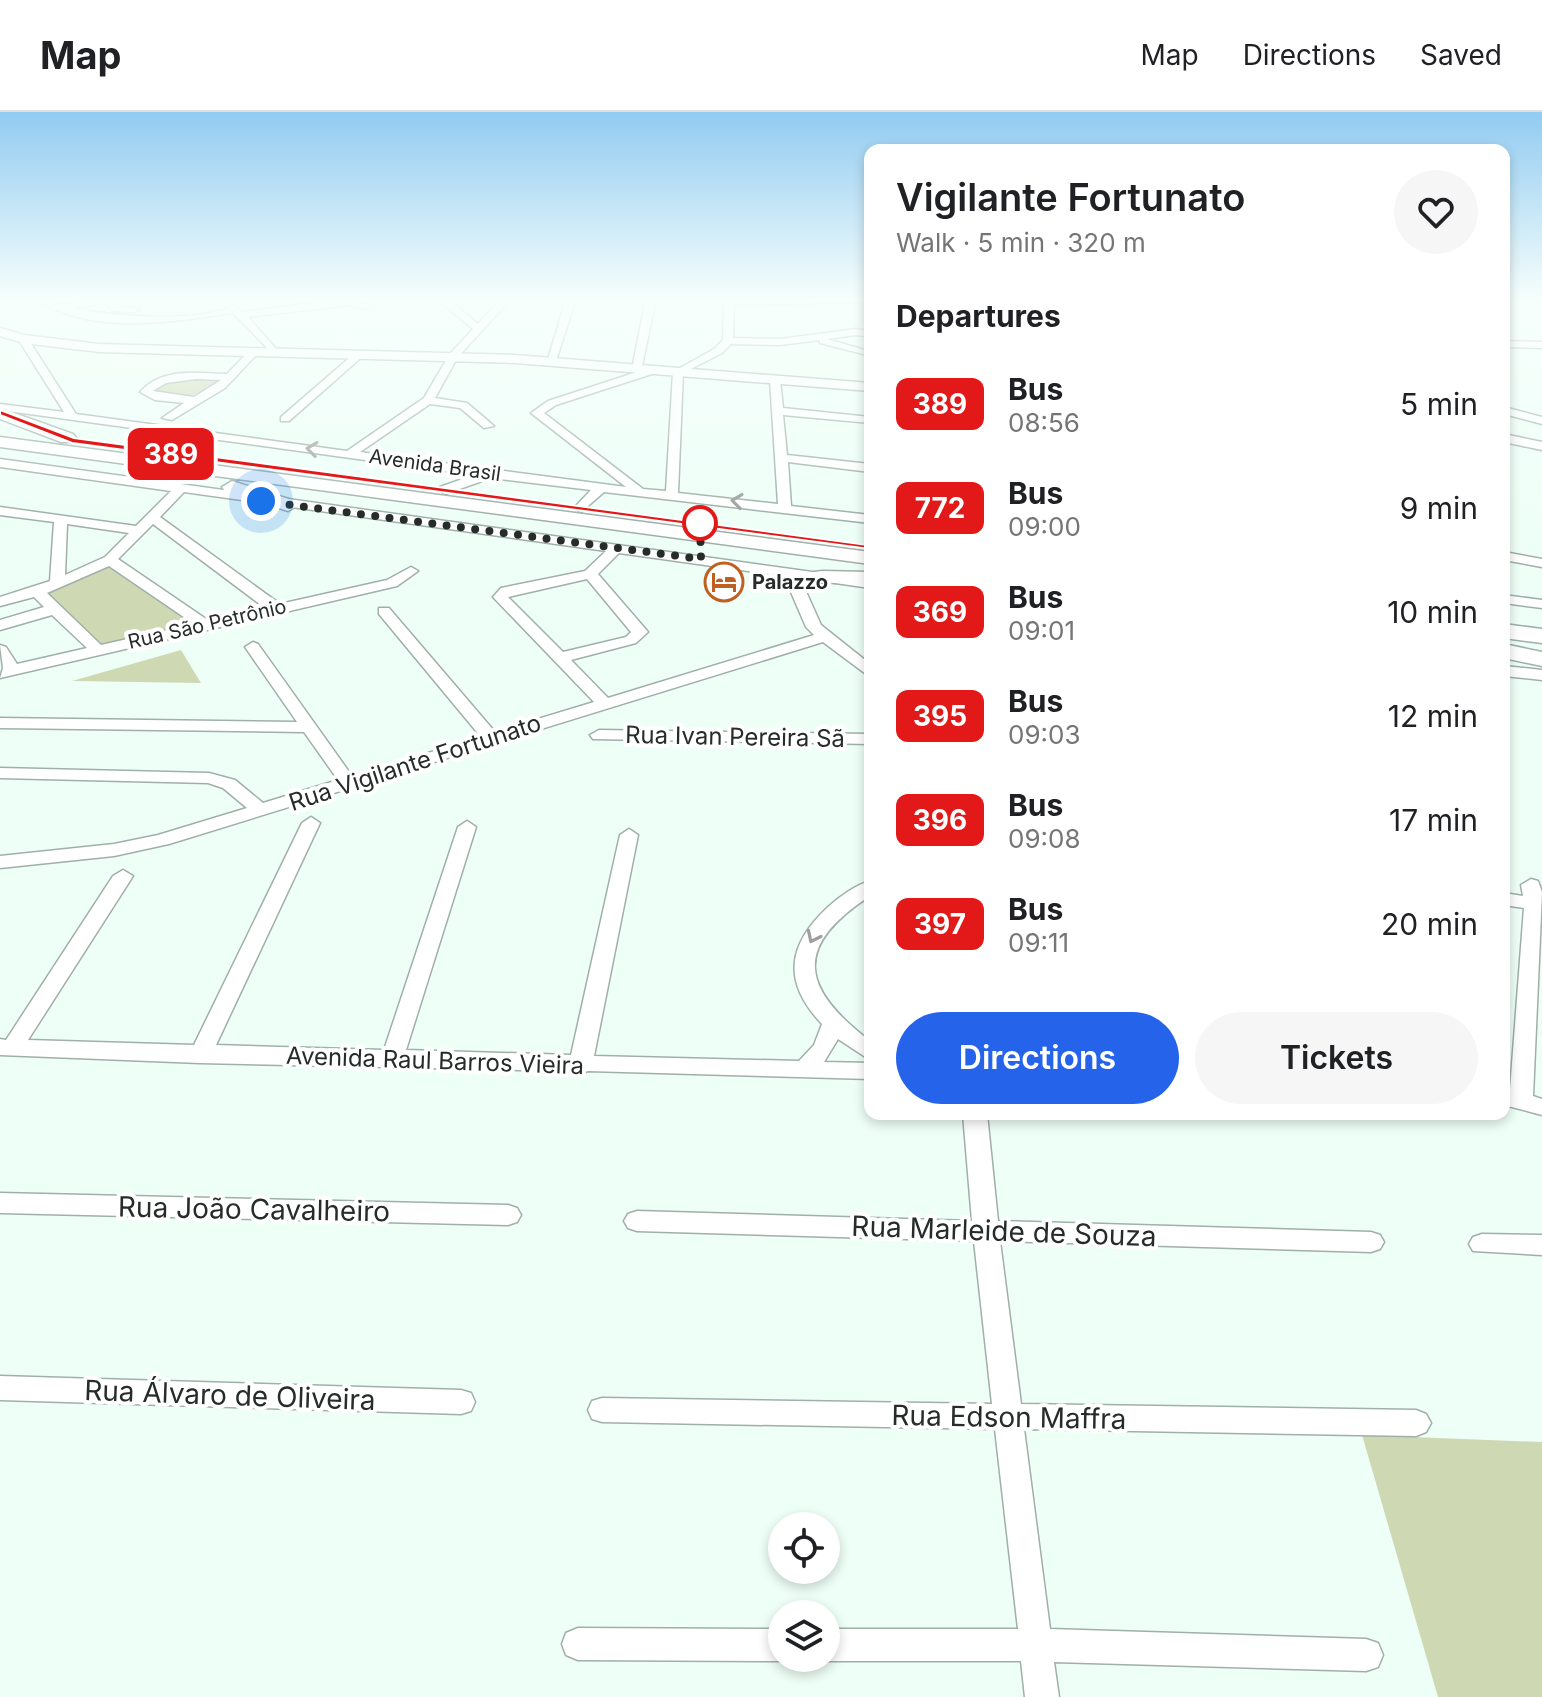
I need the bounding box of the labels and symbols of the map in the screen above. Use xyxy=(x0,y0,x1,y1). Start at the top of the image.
line badge: 389 xyxy=(125,428,217,480)
one-way arrow xyxy=(306,440,319,457)
street label: Avenida Brasil xyxy=(368,444,502,486)
your location xyxy=(241,481,281,521)
one-way arrow xyxy=(730,493,743,510)
unlabelled marker xyxy=(683,506,717,540)
hotel icon: Palazzo xyxy=(703,561,745,603)
place label: Palazzo xyxy=(752,570,828,594)
street label: Rua São Petrônio xyxy=(125,594,289,654)
street label: Rua Vigilante Fortunato xyxy=(285,708,545,817)
street label: Rua Ivan Pereira Sã xyxy=(625,720,845,753)
one-way arrow xyxy=(807,928,823,943)
street label: Avenida Raul Barros Vieira xyxy=(286,1041,585,1080)
street label: Rua João Cavalheiro xyxy=(118,1190,390,1228)
street label: Rua Marleide de Souza xyxy=(851,1209,1157,1253)
street label: Rua Álvaro de Oliveira xyxy=(84,1372,376,1417)
street label: Rua Edson Maffra xyxy=(891,1398,1127,1436)

